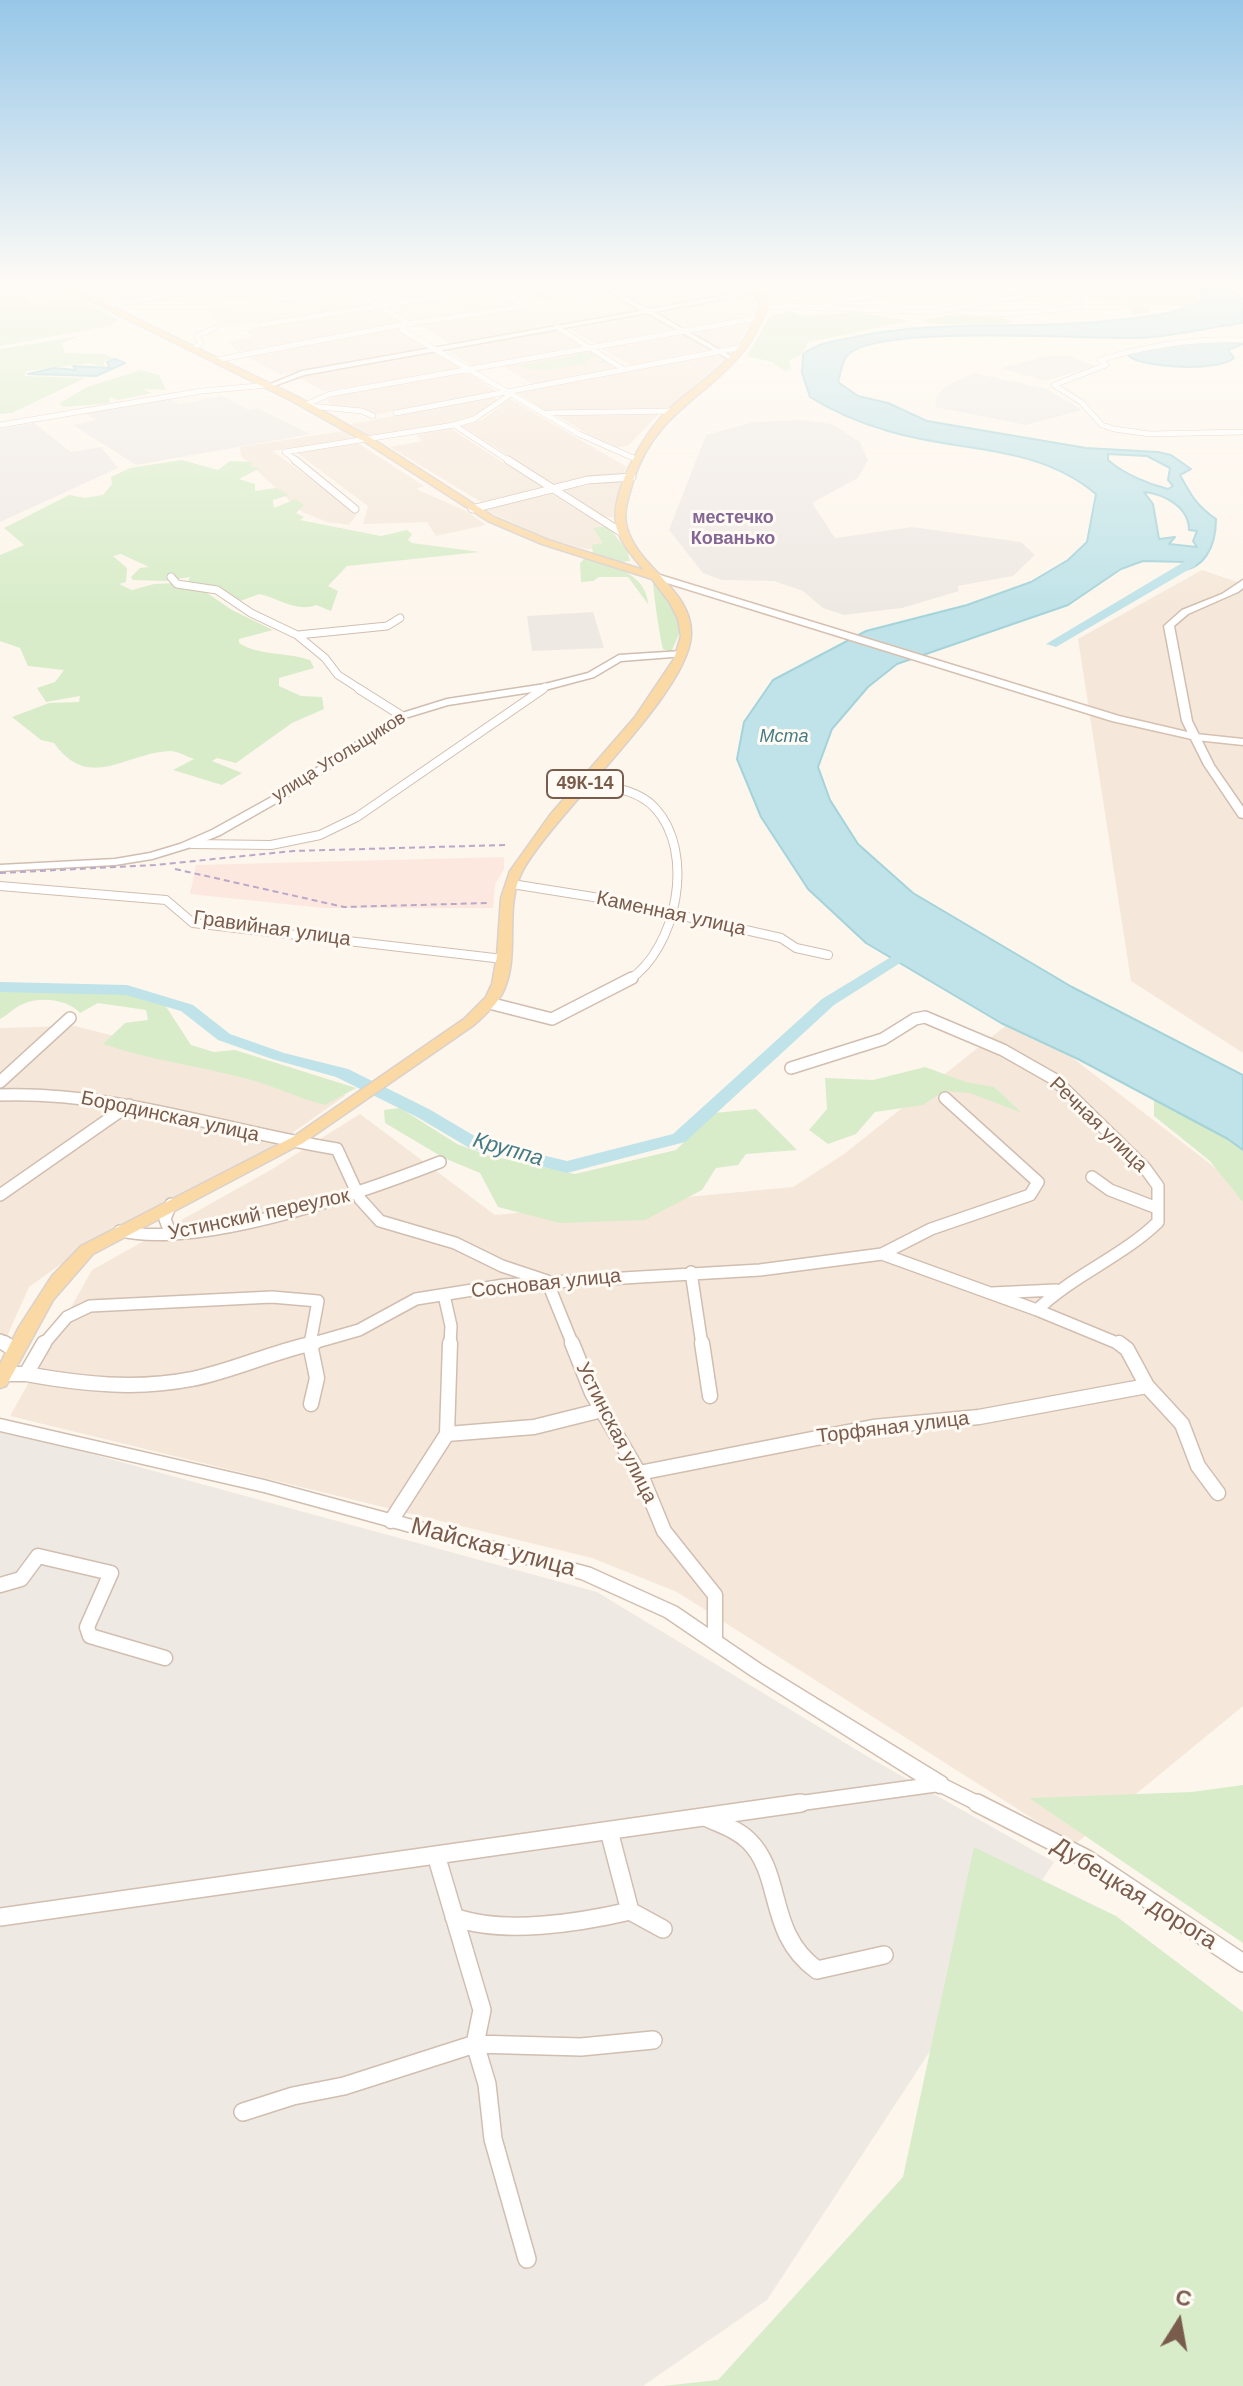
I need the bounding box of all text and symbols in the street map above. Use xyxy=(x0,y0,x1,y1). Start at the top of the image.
district label: местечко Кованько xyxy=(691,507,775,550)
street label: улица Угольщиков xyxy=(268,707,410,807)
water label: Мста xyxy=(760,726,808,748)
road number: 49К-14 xyxy=(547,770,623,798)
street label: Каменная улица xyxy=(594,886,748,942)
street label: Гравийная улица xyxy=(192,906,352,952)
street label: Речная улица xyxy=(1044,1072,1152,1178)
street label: Бородинская улица xyxy=(79,1086,261,1148)
water label: Круппа xyxy=(470,1127,546,1173)
street label: Устинский переулок xyxy=(166,1184,352,1246)
street label: Сосновая улица xyxy=(470,1264,622,1304)
street label: Устинская улица xyxy=(570,1359,662,1507)
street label: Торфяная улица xyxy=(815,1407,971,1449)
street label: Майская улица xyxy=(408,1512,578,1584)
street label: Дубецкая дорога xyxy=(1046,1832,1222,1956)
north arrow xyxy=(1139,2282,1219,2362)
text: С xyxy=(1173,2284,1194,2312)

